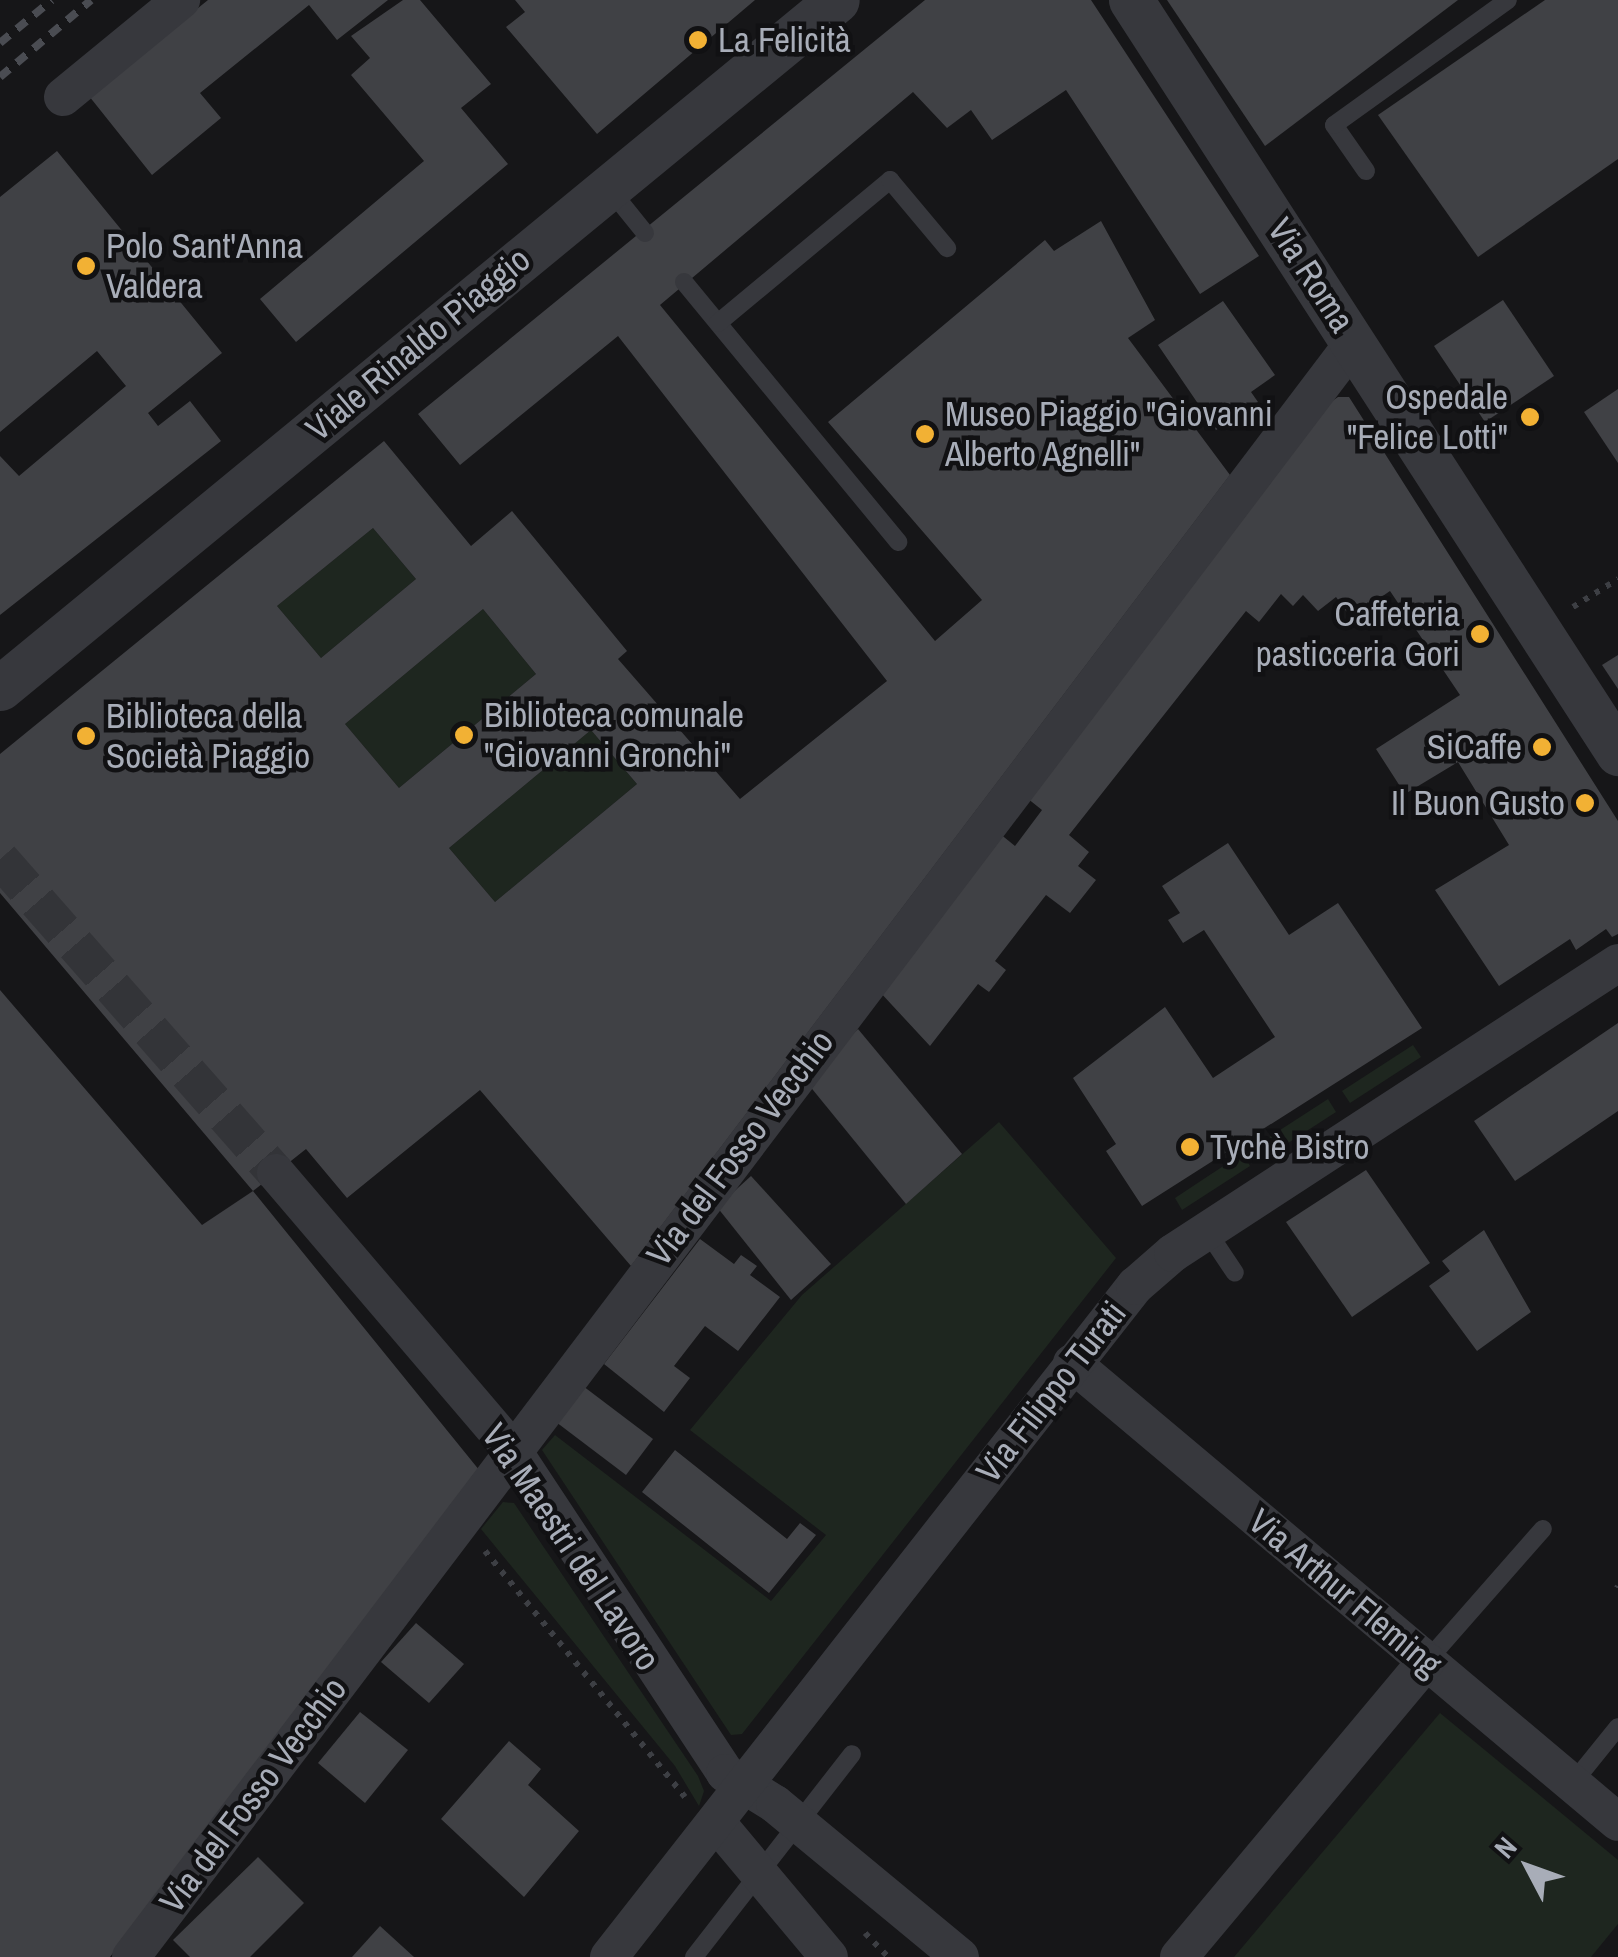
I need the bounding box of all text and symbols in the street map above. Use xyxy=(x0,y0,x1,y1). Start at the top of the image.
place label: La Felicità xyxy=(718,19,851,61)
marker: La Felicità xyxy=(687,29,709,51)
street label: Via Roma xyxy=(1259,210,1363,340)
place label: Polo Sant'Anna Valdera xyxy=(106,225,303,307)
street label: Viale Rinaldo Piaggio xyxy=(298,238,538,450)
marker: Polo Sant'Anna Valdera xyxy=(75,255,97,277)
place label: Ospedale "Felice Lotti" xyxy=(1347,376,1508,458)
place label: Museo Piaggio "Giovanni Alberto Agnelli" xyxy=(945,393,1273,475)
marker: Ospedale "Felice Lotti" xyxy=(1517,404,1543,430)
marker: Museo Piaggio "Giovanni Alberto Agnelli" xyxy=(914,423,936,445)
place label: Caffeteria pasticceria Gori xyxy=(1256,593,1460,675)
marker: Caffeteria pasticceria Gori xyxy=(1469,623,1491,645)
place label: Biblioteca comunale "Giovanni Gronchi" xyxy=(484,694,744,776)
place label: Biblioteca della Società Piaggio xyxy=(106,695,310,777)
marker: Biblioteca comunale "Giovanni Gronchi" xyxy=(453,724,475,746)
marker: Biblioteca della Società Piaggio xyxy=(75,725,97,747)
place label: SiCaffe xyxy=(1427,726,1522,768)
marker: SiCaffe xyxy=(1531,736,1553,758)
place label: Il Buon Gusto xyxy=(1391,782,1565,824)
marker: Il Buon Gusto xyxy=(1574,792,1596,814)
street label: Via del Fosso Vecchio xyxy=(638,1022,842,1274)
place label: Tychè Bistro xyxy=(1210,1126,1370,1168)
marker: Tychè Bistro xyxy=(1179,1136,1201,1158)
street label: Via Filippo Turati xyxy=(967,1293,1135,1491)
street label: Via Maestri del Lavoro xyxy=(473,1416,669,1678)
street label: Via Arthur Fleming xyxy=(1239,1500,1451,1686)
street label: Via del Fosso Vecchio xyxy=(151,1669,355,1921)
north arrow xyxy=(1478,1817,1578,1917)
text: N xyxy=(1486,1829,1525,1866)

